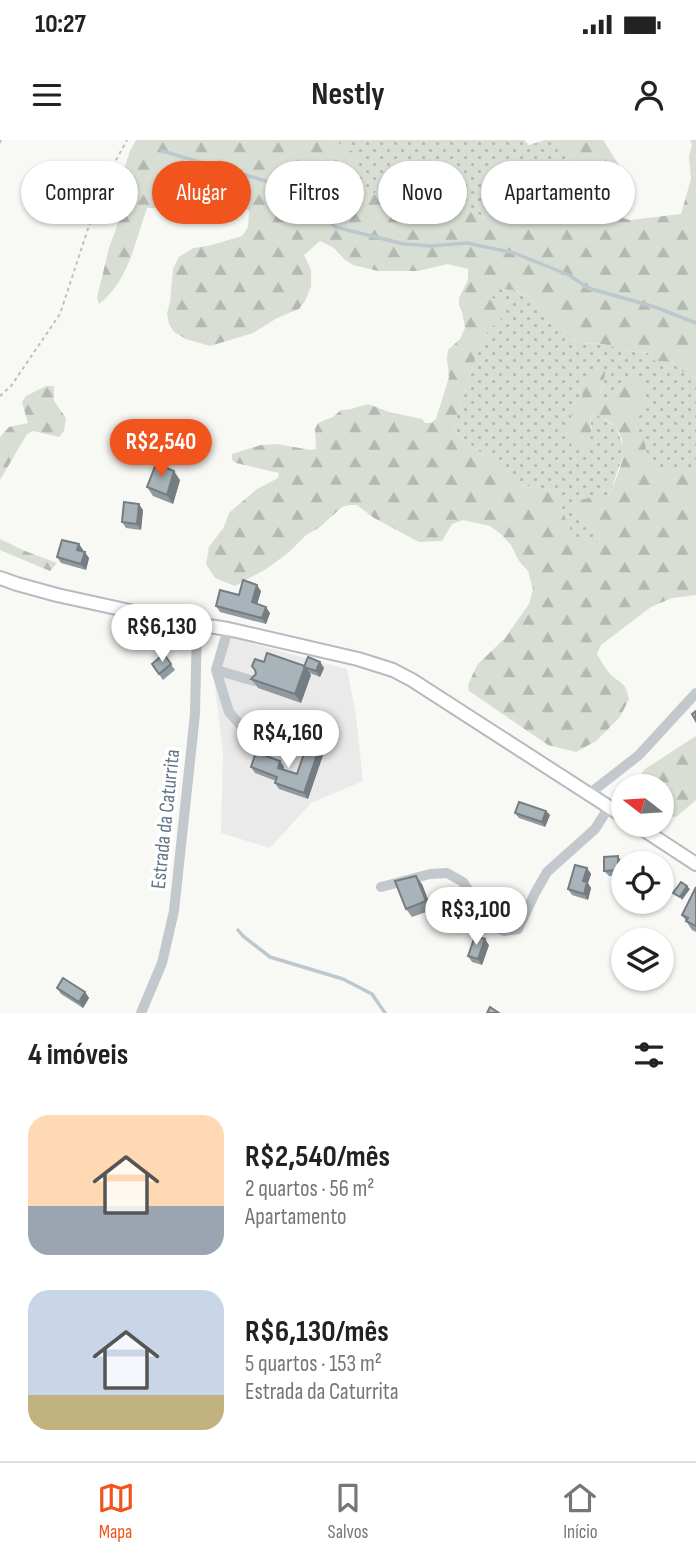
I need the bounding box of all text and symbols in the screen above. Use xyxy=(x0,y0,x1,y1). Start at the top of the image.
text: 10:27 xyxy=(35,9,86,40)
text: Nestly xyxy=(311,75,385,114)
icon: menu xyxy=(28,76,66,114)
icon: person xyxy=(630,76,668,114)
chip: Comprar xyxy=(21,161,138,224)
chip: Alugar xyxy=(152,161,251,224)
chip: Filtros xyxy=(265,161,364,224)
chip: Novo xyxy=(378,161,467,224)
chip: Apartamento xyxy=(481,161,635,224)
pin: R$2,540 xyxy=(96,420,226,479)
text: R$2,540 xyxy=(126,428,196,456)
pin: R$6,130 xyxy=(97,604,227,664)
text: R$6,130 xyxy=(127,613,197,641)
pin: R$4,160 xyxy=(223,710,353,770)
text: R$4,160 xyxy=(253,719,323,747)
street label: Estrada da Caturrita xyxy=(146,748,185,890)
north arrow xyxy=(611,774,674,836)
map controls xyxy=(611,774,674,991)
button: locate xyxy=(611,851,674,914)
pin: R$3,100 xyxy=(411,888,541,947)
text: R$3,100 xyxy=(441,896,511,924)
button: layers xyxy=(611,928,674,991)
icon: filters xyxy=(630,1036,668,1074)
text: 4 imóveis xyxy=(28,1037,128,1073)
text: R$2,540/mês xyxy=(245,1139,390,1175)
icon: home xyxy=(84,1143,168,1227)
text: 2 quartos · 56 m² xyxy=(245,1175,374,1203)
text: Apartamento xyxy=(245,1203,347,1231)
text: R$6,130/mês xyxy=(245,1314,389,1350)
icon: home xyxy=(84,1318,168,1402)
text: 5 quartos · 153 m² xyxy=(245,1350,382,1378)
text: Estrada da Caturrita xyxy=(245,1378,399,1406)
tab: Mapa xyxy=(97,1479,135,1544)
tab: Salvos xyxy=(328,1479,368,1544)
tab: Início xyxy=(561,1479,599,1544)

